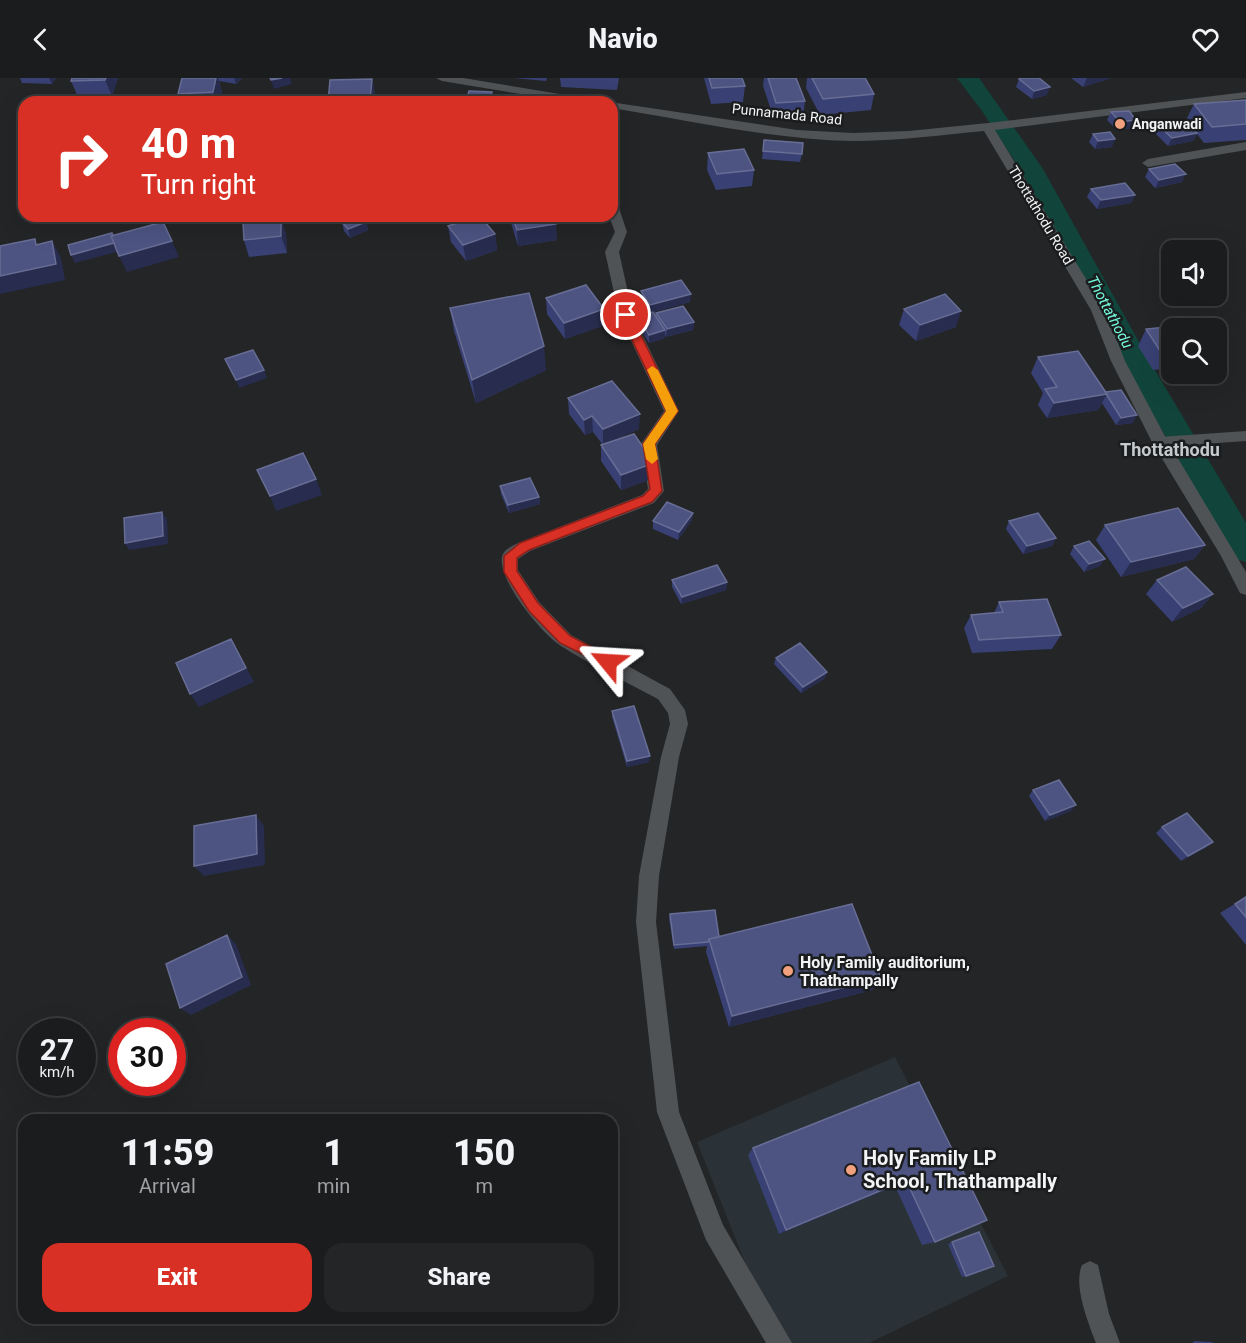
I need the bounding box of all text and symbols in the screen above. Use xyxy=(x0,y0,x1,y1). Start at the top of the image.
icon: back xyxy=(24,23,57,56)
text: Navio xyxy=(588,23,658,55)
icon: heart xyxy=(1189,23,1222,56)
street label: Punnamada Road xyxy=(731,100,843,128)
place label: Anganwadi xyxy=(1132,116,1202,132)
marker: Anganwadi xyxy=(1113,117,1127,131)
text: 40 m xyxy=(141,119,236,168)
icon: right xyxy=(42,120,120,198)
street label: Thottathodu Road xyxy=(1005,163,1077,267)
text: Turn right xyxy=(141,169,256,201)
map controls xyxy=(1161,240,1227,384)
button: sound xyxy=(1161,240,1227,306)
water label: Thottathodu xyxy=(1083,273,1137,351)
pin xyxy=(600,289,651,340)
icon: arrive xyxy=(609,298,642,331)
button: search xyxy=(1161,318,1227,384)
district label: Thottathodu xyxy=(1120,439,1220,460)
position arrow xyxy=(576,630,640,694)
place label: Holy Family auditorium, Thathampally xyxy=(800,953,970,990)
marker: Holy Family auditorium, Thathampally xyxy=(781,964,795,978)
speed limit sign: 30 xyxy=(108,1018,186,1096)
text: 27 xyxy=(40,1032,74,1067)
text: km/h xyxy=(39,1063,75,1081)
text: 11:59 xyxy=(121,1132,214,1174)
text: 1 xyxy=(323,1132,344,1174)
text: 150 xyxy=(453,1132,515,1174)
place label: Holy Family LP School, Thathampally xyxy=(863,1146,1058,1193)
marker: Holy Family LP School, Thathampally xyxy=(844,1163,858,1177)
text: Arrival xyxy=(139,1174,196,1198)
text: min xyxy=(317,1174,350,1198)
text: m xyxy=(475,1174,493,1198)
button: Exit xyxy=(42,1243,312,1312)
button: Share xyxy=(324,1243,594,1312)

